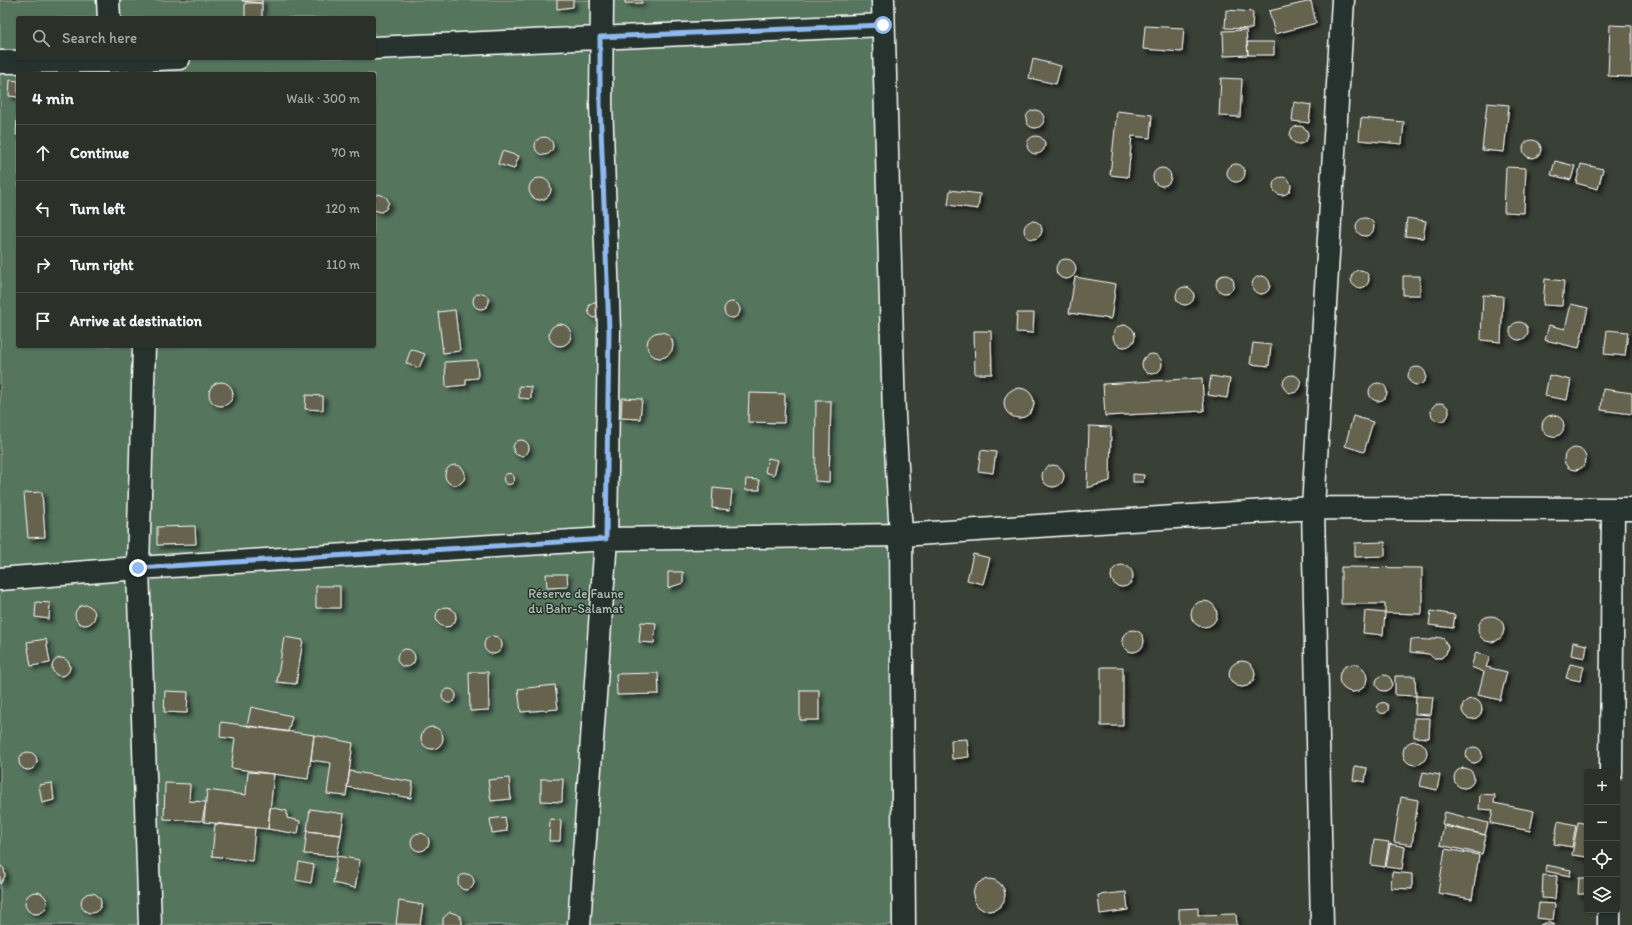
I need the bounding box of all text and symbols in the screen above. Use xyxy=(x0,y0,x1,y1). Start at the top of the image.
search box xyxy=(16,16,376,60)
route start xyxy=(874,16,892,34)
icon: search xyxy=(30,27,52,49)
text: Search here xyxy=(62,29,137,47)
text: 4 min xyxy=(32,88,74,108)
text: Walk · 300 m xyxy=(286,91,360,106)
icon: ahead xyxy=(32,142,54,164)
text: Continue xyxy=(70,144,129,162)
text: 70 m xyxy=(332,145,360,160)
icon: left xyxy=(32,198,54,220)
text: Turn left xyxy=(70,200,125,218)
text: 120 m xyxy=(325,201,360,216)
icon: right xyxy=(32,254,54,276)
text: Turn right xyxy=(70,256,134,274)
text: 110 m xyxy=(326,257,360,272)
icon: arrive xyxy=(32,310,54,332)
text: Arrive at destination xyxy=(70,312,202,330)
route end xyxy=(129,559,147,577)
park label: Réserve de Faune du Bahr-Salamat xyxy=(528,586,624,616)
map controls xyxy=(1584,769,1620,913)
button: + xyxy=(1584,769,1620,805)
button: − xyxy=(1584,805,1620,841)
button: locate xyxy=(1584,841,1620,877)
button: layers xyxy=(1584,877,1620,913)

